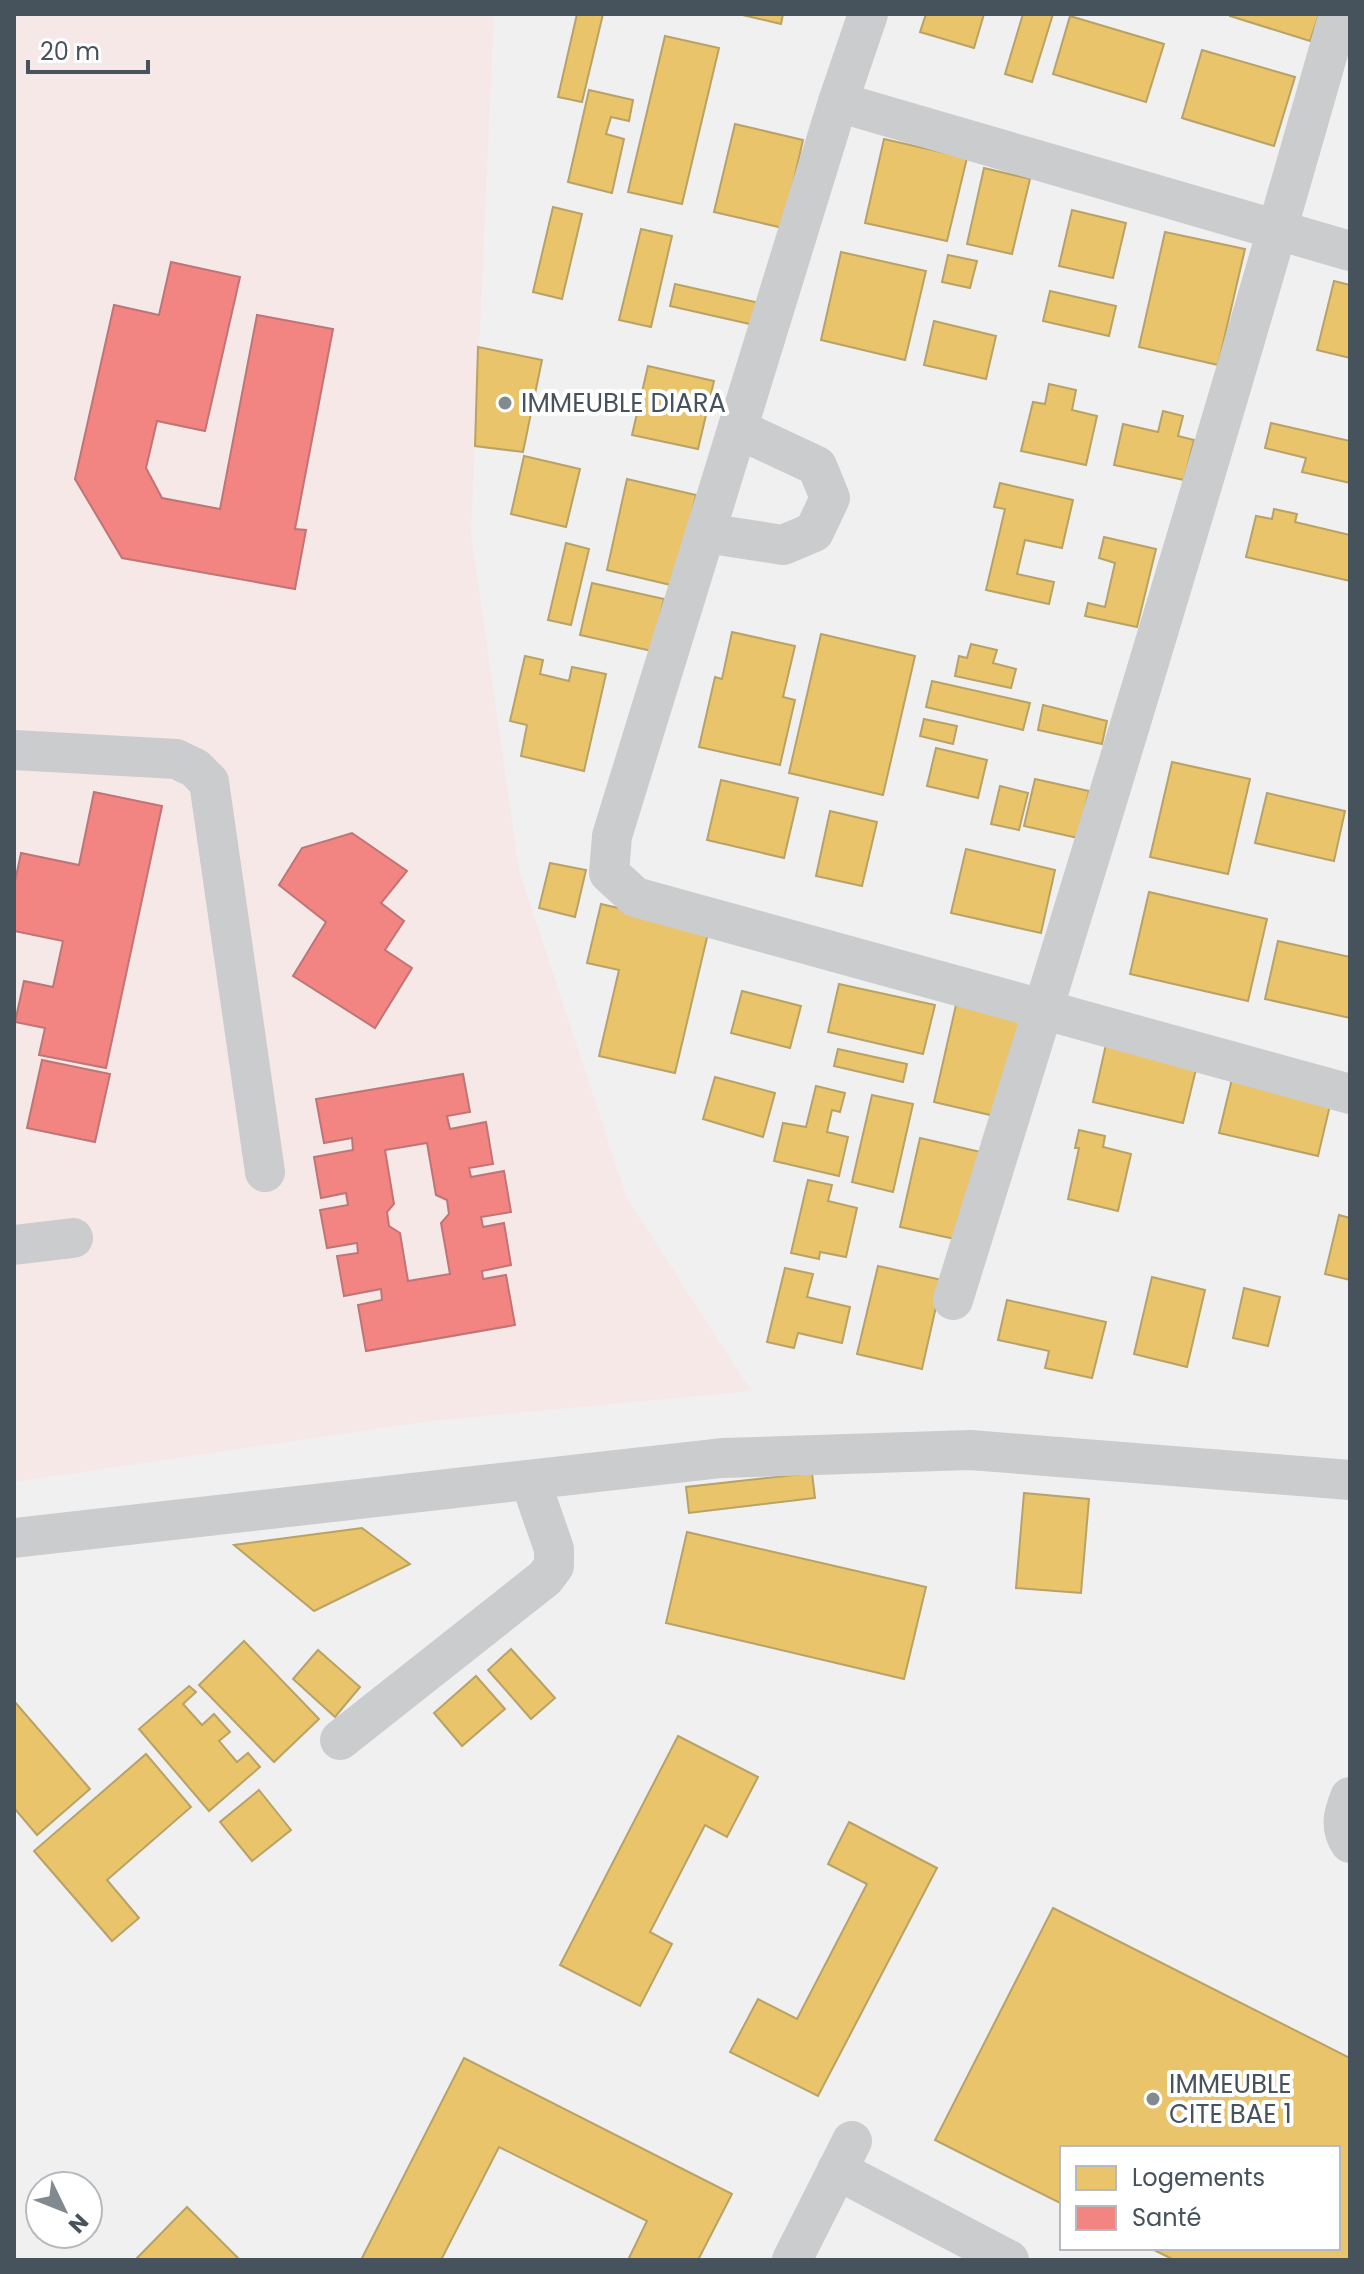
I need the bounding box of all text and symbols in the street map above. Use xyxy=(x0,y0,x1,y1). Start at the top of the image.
scale bar xyxy=(28,24,148,74)
text: 20 m xyxy=(40,35,100,68)
place label: IMMEUBLE DIARA xyxy=(521,385,726,421)
marker: IMMEUBLE DIARA xyxy=(496,394,514,412)
place label: IMMEUBLE CITE BAE 1 xyxy=(1169,2066,1292,2132)
marker: IMMEUBLE CITE BAE 1 xyxy=(1144,2090,1162,2108)
legend xyxy=(1060,2146,1340,2250)
text: Logements xyxy=(1132,2161,1265,2194)
north arrow xyxy=(24,2170,104,2250)
text: Santé xyxy=(1132,2201,1201,2234)
text: N xyxy=(61,2207,95,2240)

